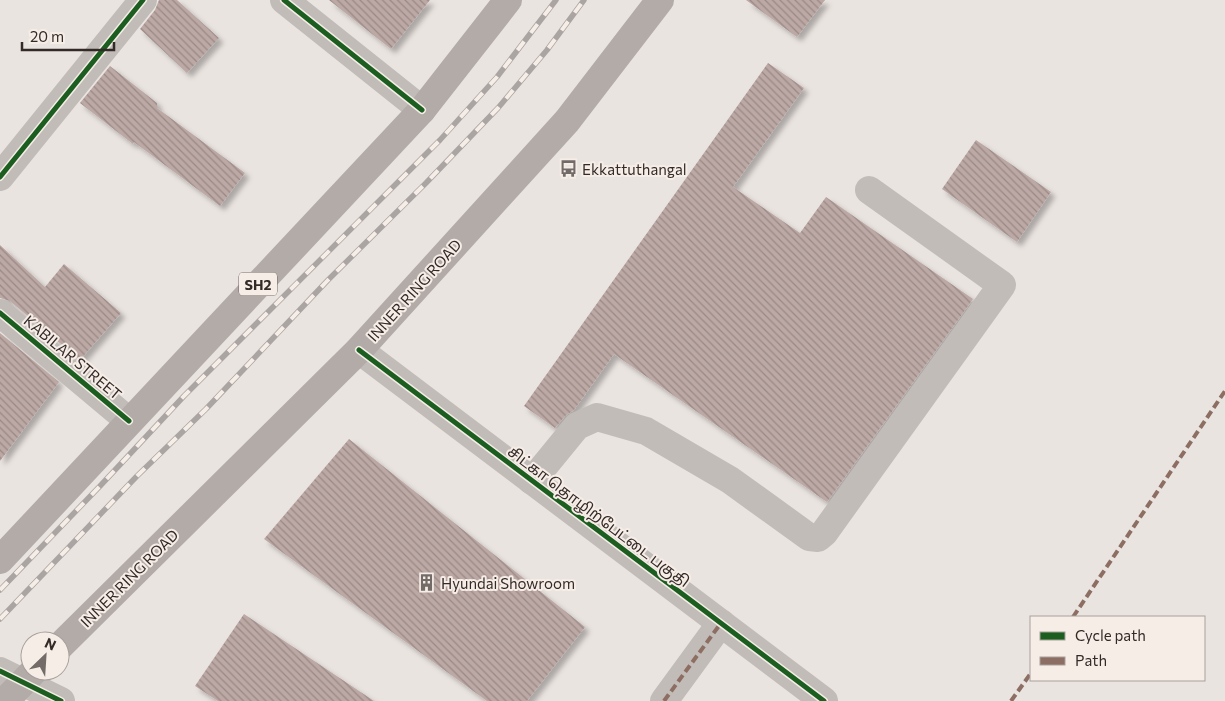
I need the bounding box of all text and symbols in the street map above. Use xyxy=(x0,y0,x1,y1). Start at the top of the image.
scale bar xyxy=(22,20,115,52)
text: 20 m xyxy=(30,27,64,45)
bus stop icon: Ekkattuthangal xyxy=(558,159,578,179)
place label: Ekkattuthangal xyxy=(582,160,687,178)
street label: INNER RING ROAD xyxy=(363,235,465,345)
road number: SH2 xyxy=(239,272,277,296)
street label: KABILAR STREET xyxy=(21,311,126,403)
street label: சிட்கா தொழிற்பேட்டை பகுதி xyxy=(503,442,693,593)
street label: INNER RING ROAD xyxy=(76,525,182,631)
building icon: Hyundai Showroom xyxy=(417,573,437,593)
place label: Hyundai Showroom xyxy=(441,574,575,592)
legend xyxy=(1030,616,1205,681)
text: Cycle path xyxy=(1075,626,1146,644)
north arrow xyxy=(20,631,70,681)
text: N xyxy=(42,634,59,654)
text: Path xyxy=(1075,651,1107,669)

